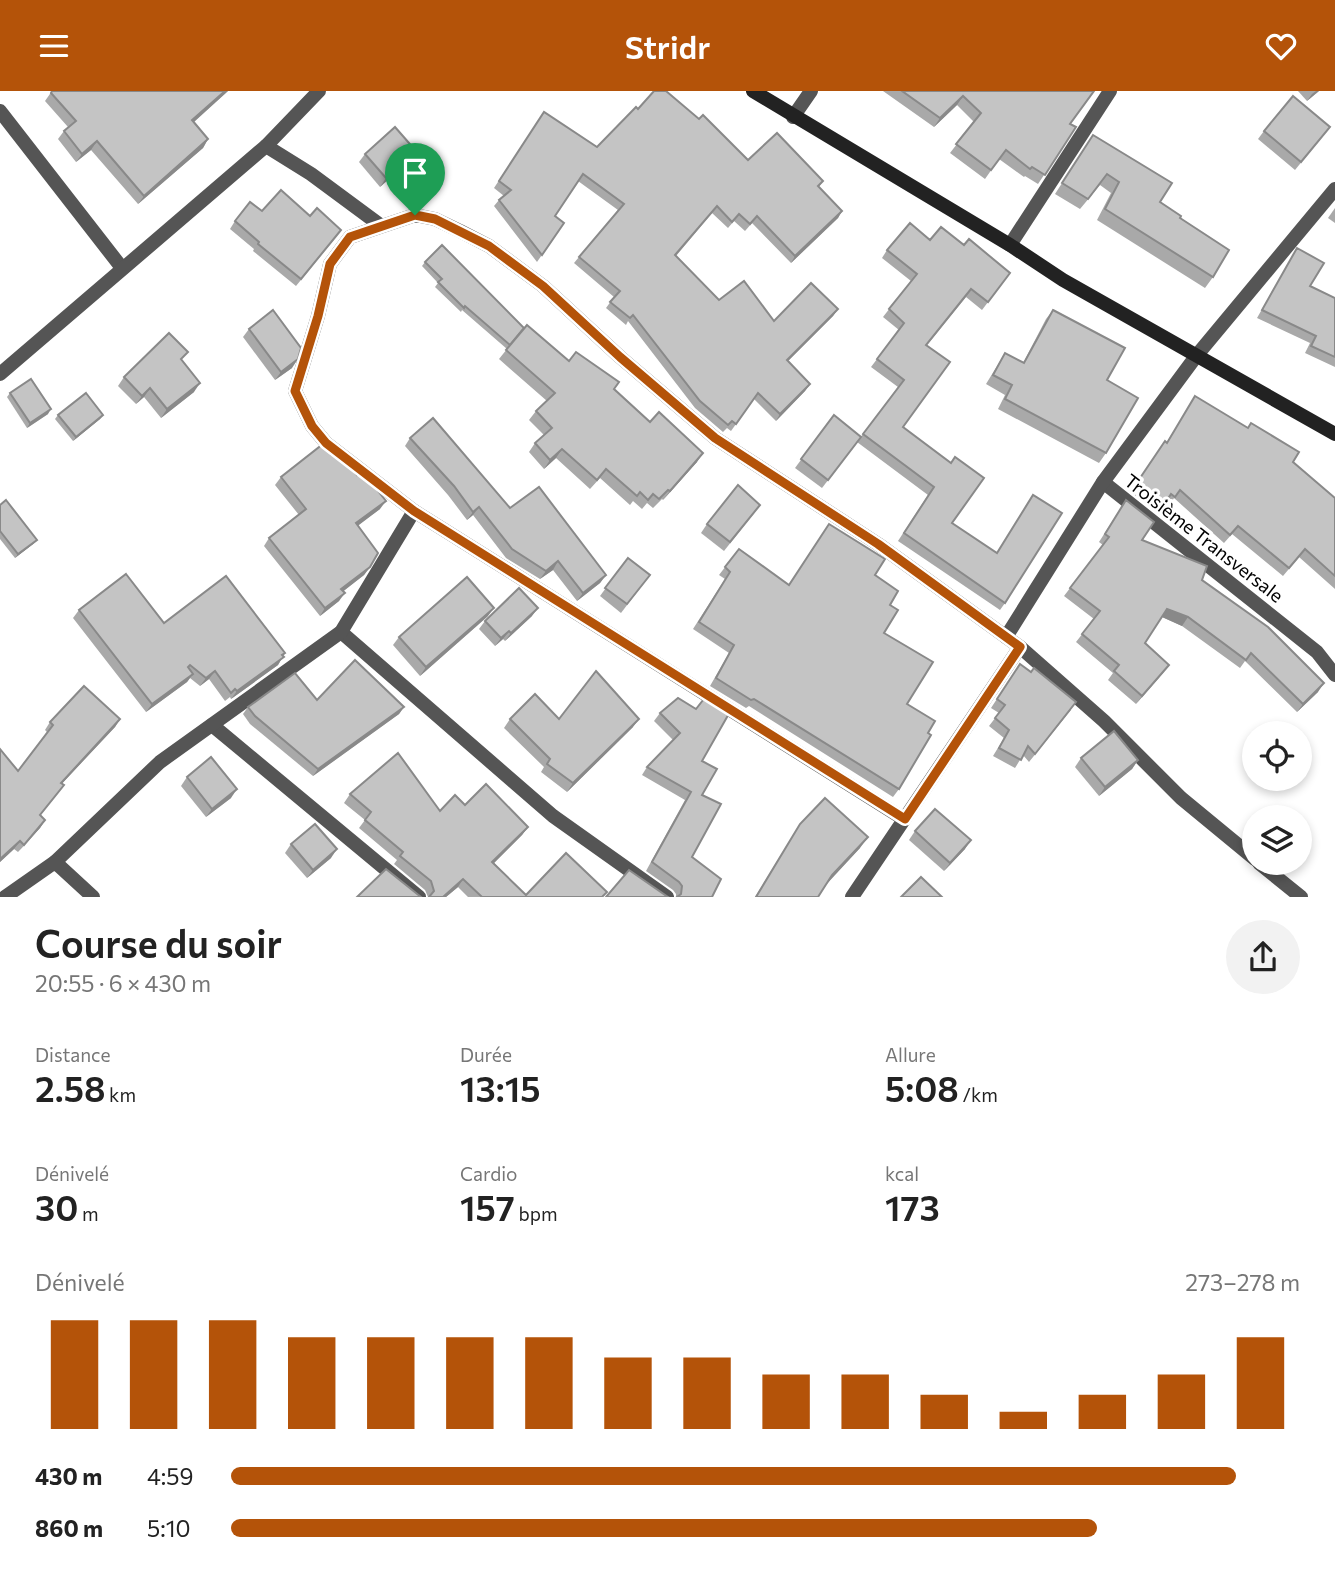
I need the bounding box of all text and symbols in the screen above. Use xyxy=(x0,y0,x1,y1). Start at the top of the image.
text: Stridr xyxy=(625,26,710,66)
icon: menu xyxy=(35,27,73,65)
icon: heart xyxy=(1262,27,1300,65)
pin xyxy=(385,143,445,215)
icon: arrive xyxy=(396,154,434,192)
street label: Troisième Transversale xyxy=(1120,468,1288,607)
map controls xyxy=(1242,721,1312,875)
button: locate xyxy=(1242,721,1312,791)
button: layers xyxy=(1242,805,1312,875)
text: Course du soir xyxy=(35,919,282,966)
button: share xyxy=(1226,920,1300,994)
text: 20:55 · 6 × 430 m xyxy=(35,969,211,997)
text: Distance xyxy=(35,1043,111,1066)
text: Durée xyxy=(460,1043,512,1066)
text: Allure xyxy=(885,1043,936,1066)
text: 2.58 xyxy=(35,1066,105,1109)
text: 13:15 xyxy=(460,1066,541,1109)
text: 5:08 xyxy=(885,1066,959,1109)
text: km xyxy=(105,1083,136,1106)
text: /km xyxy=(959,1083,998,1106)
text: Dénivelé xyxy=(35,1162,109,1185)
text: Cardio xyxy=(460,1162,517,1185)
text: kcal xyxy=(885,1162,919,1185)
text: 30 xyxy=(35,1185,78,1228)
text: 157 xyxy=(460,1185,515,1228)
text: 173 xyxy=(885,1185,940,1228)
text: m xyxy=(78,1202,99,1225)
text: bpm xyxy=(515,1202,558,1225)
text: Dénivelé xyxy=(35,1268,125,1296)
text: 273–278 m xyxy=(1185,1268,1300,1296)
text: 430 m xyxy=(35,1462,102,1490)
text: 4:59 xyxy=(147,1462,193,1490)
text: 860 m xyxy=(35,1514,103,1542)
text: 5:10 xyxy=(147,1514,190,1542)

